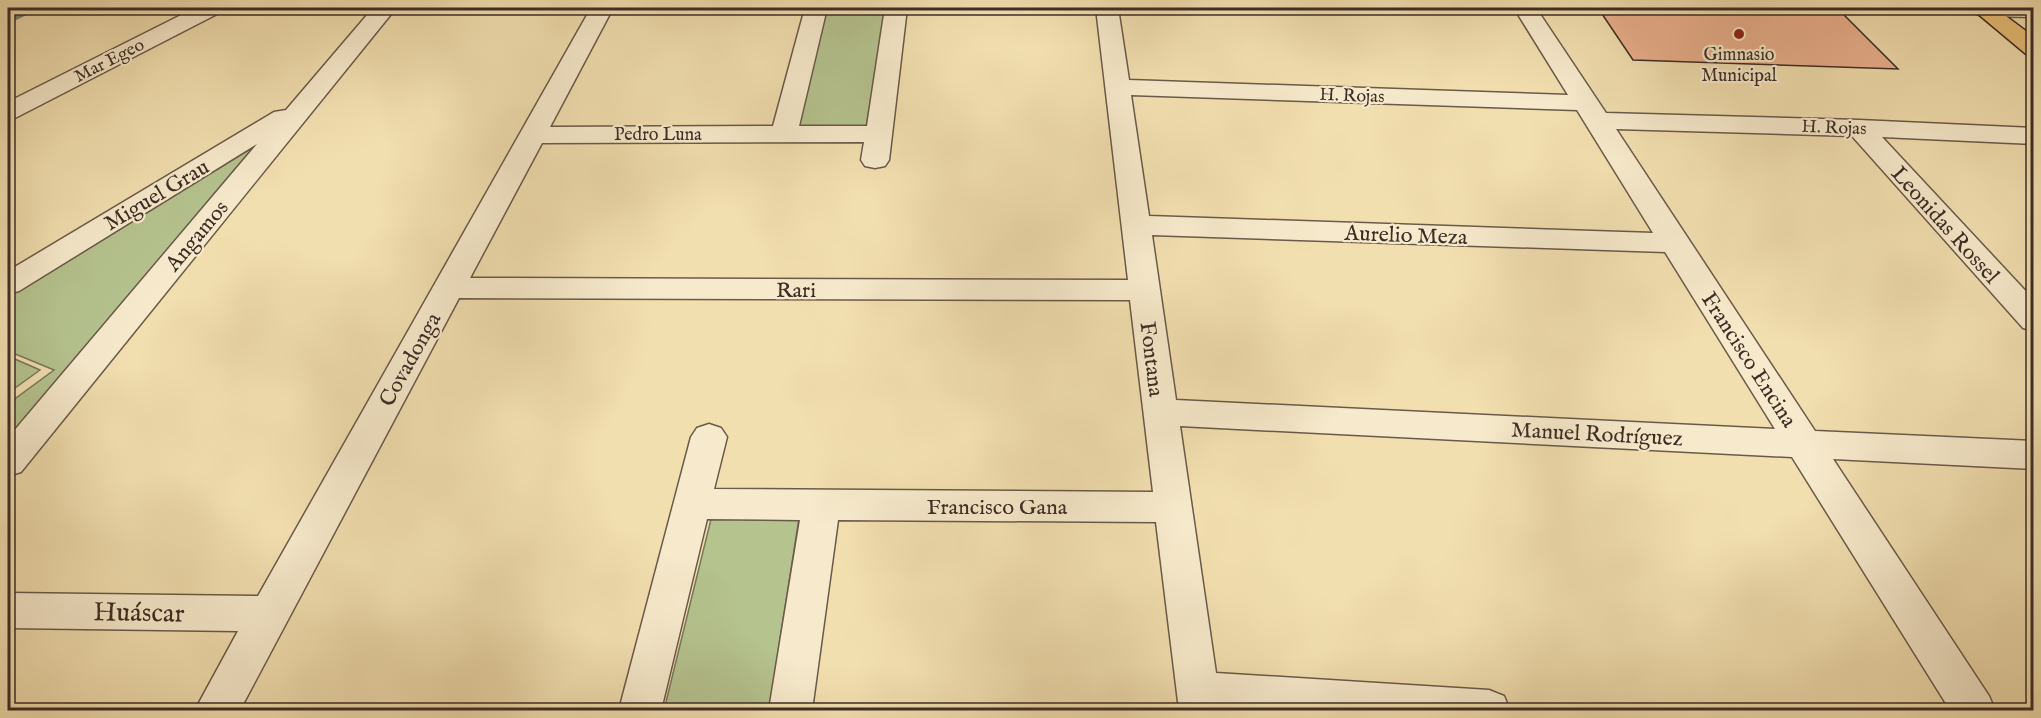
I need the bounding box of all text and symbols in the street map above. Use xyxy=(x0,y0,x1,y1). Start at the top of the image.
marker: Gimnasio Municipal xyxy=(1732,27,1746,41)
street label: Mar Egeo xyxy=(71,34,149,89)
place label: Gimnasio Municipal xyxy=(1701,44,1777,88)
street label: H. Rojas xyxy=(1319,84,1385,109)
street label: H. Rojas xyxy=(1801,116,1867,141)
street label: Pedro Luna xyxy=(614,124,702,147)
street label: Miguel Grau xyxy=(100,153,215,238)
street label: Leonidas Rossel xyxy=(1884,161,2005,290)
street label: Angamos xyxy=(159,195,235,278)
street label: Aurelio Meza xyxy=(1343,220,1468,252)
street label: Rari xyxy=(776,277,816,305)
street label: Francisco Encina xyxy=(1694,287,1803,433)
street label: Covadonga xyxy=(373,308,448,412)
street label: Fontana xyxy=(1133,320,1170,399)
street label: Manuel Rodríguez xyxy=(1510,417,1683,453)
street label: Francisco Gana xyxy=(927,494,1068,522)
street label: Huáscar xyxy=(93,596,185,632)

